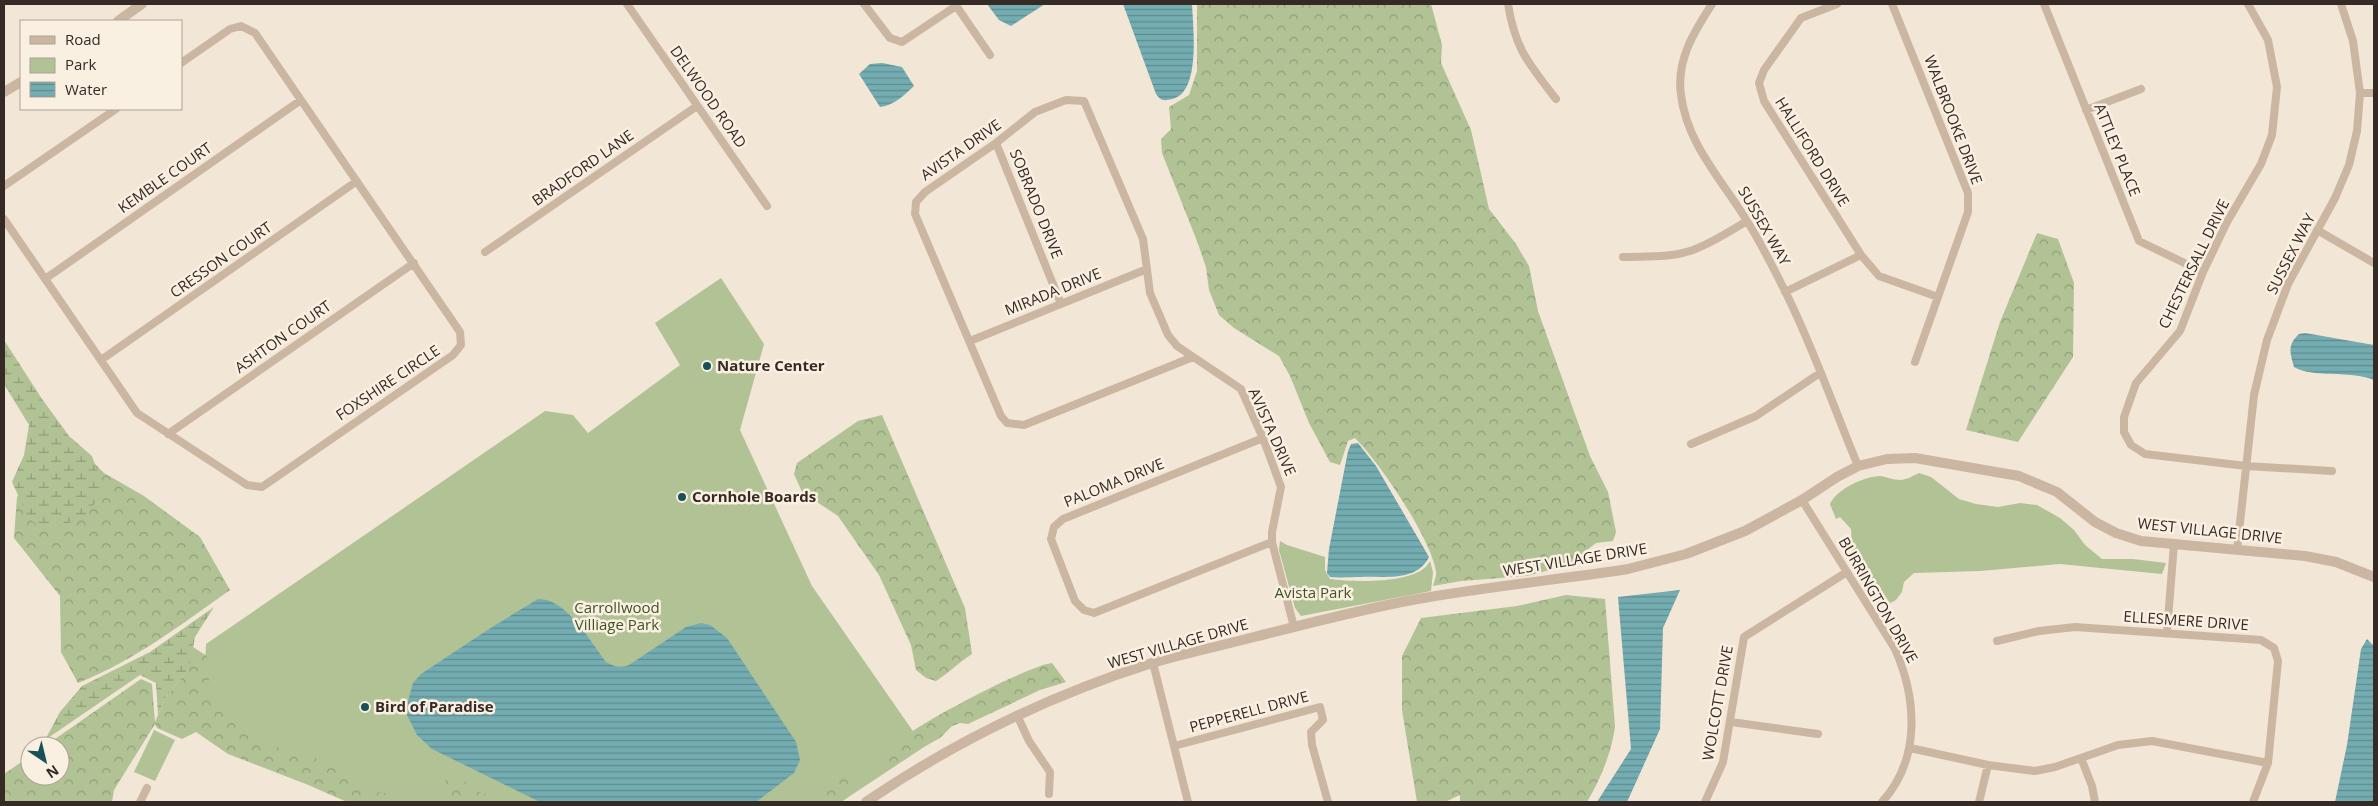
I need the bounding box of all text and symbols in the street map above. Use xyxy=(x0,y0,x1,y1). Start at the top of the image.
legend xyxy=(20,20,182,110)
text: Road xyxy=(65,29,101,49)
street label: DELWOOD ROAD xyxy=(666,41,752,151)
street label: WALBROOKE DRIVE xyxy=(1920,52,1988,187)
text: Park xyxy=(65,54,96,74)
text: Water xyxy=(65,79,107,99)
street label: HALLIFORD DRIVE xyxy=(1771,93,1855,210)
street label: ATTLEY PLACE xyxy=(2090,100,2146,199)
street label: AVISTA DRIVE xyxy=(916,114,1005,184)
street label: BRADFORD LANE xyxy=(528,125,637,210)
street label: KEMBLE COURT xyxy=(113,137,216,217)
street label: SOBRADO DRIVE xyxy=(1006,146,1068,261)
street label: SUSSEX WAY xyxy=(1734,182,1796,269)
street label: CHESTERSALL DRIVE xyxy=(2153,195,2233,332)
street label: SUSSEX WAY xyxy=(2261,209,2319,297)
street label: CRESSON COURT xyxy=(166,216,276,302)
street label: MIRADA DRIVE xyxy=(1001,263,1104,320)
street label: ASHTON COURT xyxy=(230,295,335,377)
street label: FOXSHIRE CIRCLE xyxy=(331,340,443,424)
place label: Nature Center xyxy=(717,355,825,375)
marker: Nature Center xyxy=(701,360,713,372)
street label: AVISTA DRIVE xyxy=(1245,385,1301,479)
street label: PALOMA DRIVE xyxy=(1061,453,1167,511)
place label: Cornhole Boards xyxy=(692,486,816,506)
marker: Cornhole Boards xyxy=(676,491,688,503)
street label: WEST VILLAGE DRIVE xyxy=(2137,512,2284,548)
street label: BURRINGTON DRIVE xyxy=(1835,533,1923,666)
street label: WEST VILLAGE DRIVE xyxy=(1501,538,1648,580)
park label: Avista Park xyxy=(1275,582,1352,602)
park label: Carrollwood Villiage Park xyxy=(574,597,660,634)
street label: ELLESMERE DRIVE xyxy=(2123,606,2249,634)
street label: WEST VILLAGE DRIVE xyxy=(1105,613,1250,673)
street label: WOLCOTT DRIVE xyxy=(1697,644,1737,762)
street label: PEPPERELL DRIVE xyxy=(1187,686,1310,737)
place label: Bird of Paradise xyxy=(375,696,494,716)
marker: Bird of Paradise xyxy=(359,701,371,713)
north arrow xyxy=(20,736,70,786)
text: N xyxy=(43,761,63,783)

